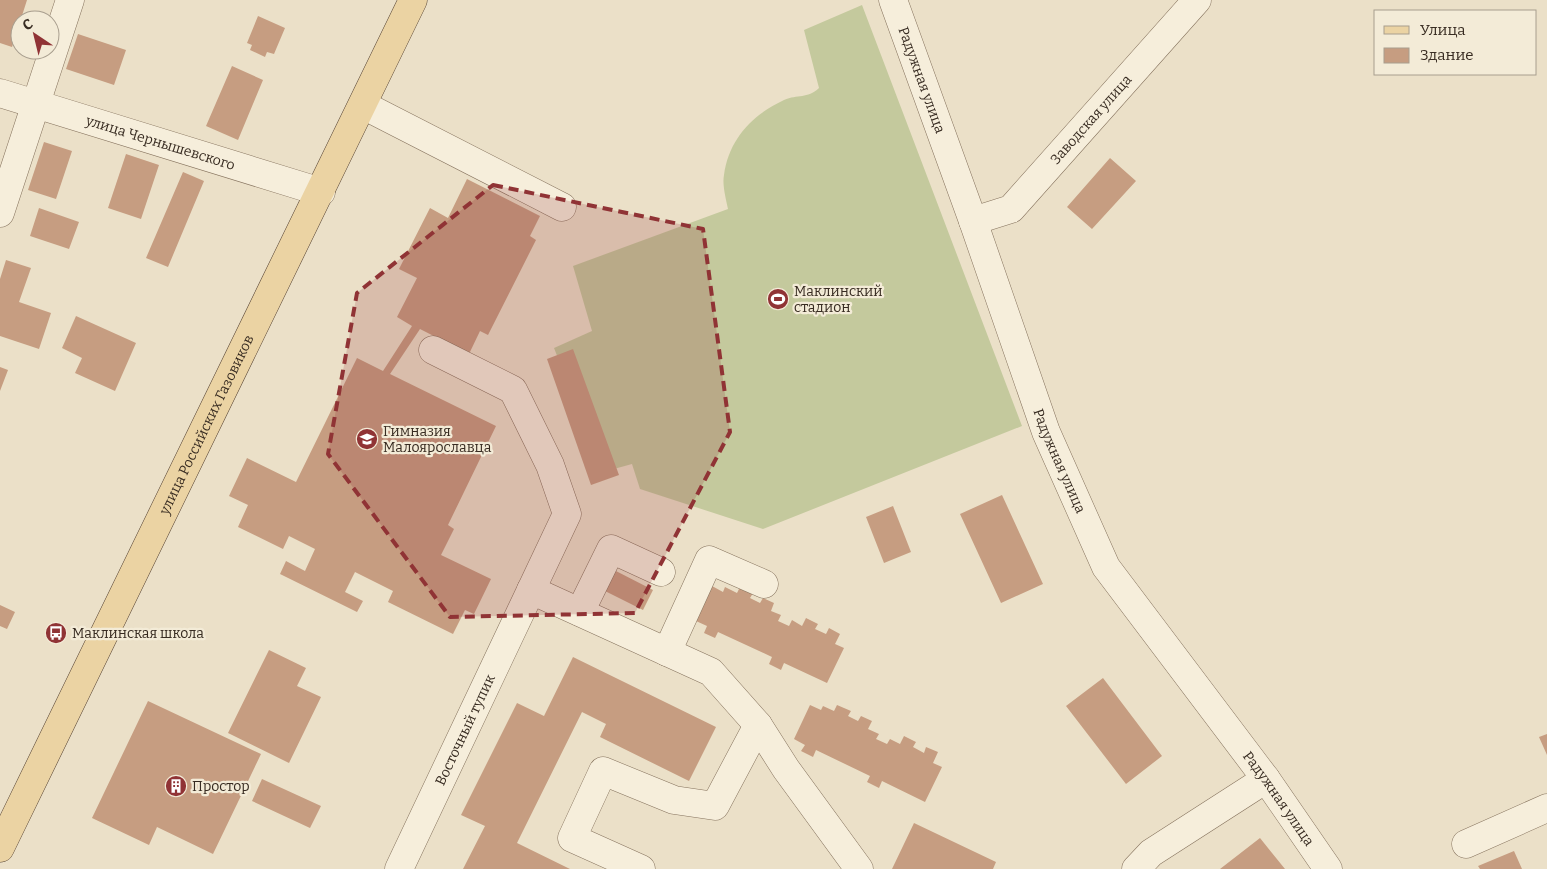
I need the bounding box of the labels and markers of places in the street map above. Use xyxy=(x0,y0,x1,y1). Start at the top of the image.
place label: Маклинский стадион xyxy=(794,283,883,316)
sports icon: Маклинский стадион xyxy=(766,287,790,311)
place label: Гимназия Малоярославца xyxy=(383,423,492,456)
school or university icon: Гимназия Малоярославца xyxy=(355,427,379,451)
bus stop icon: Маклинская школа xyxy=(44,621,68,645)
place label: Маклинская школа xyxy=(72,625,204,642)
building icon: Простор xyxy=(164,774,188,798)
place label: Простор xyxy=(192,778,250,795)

